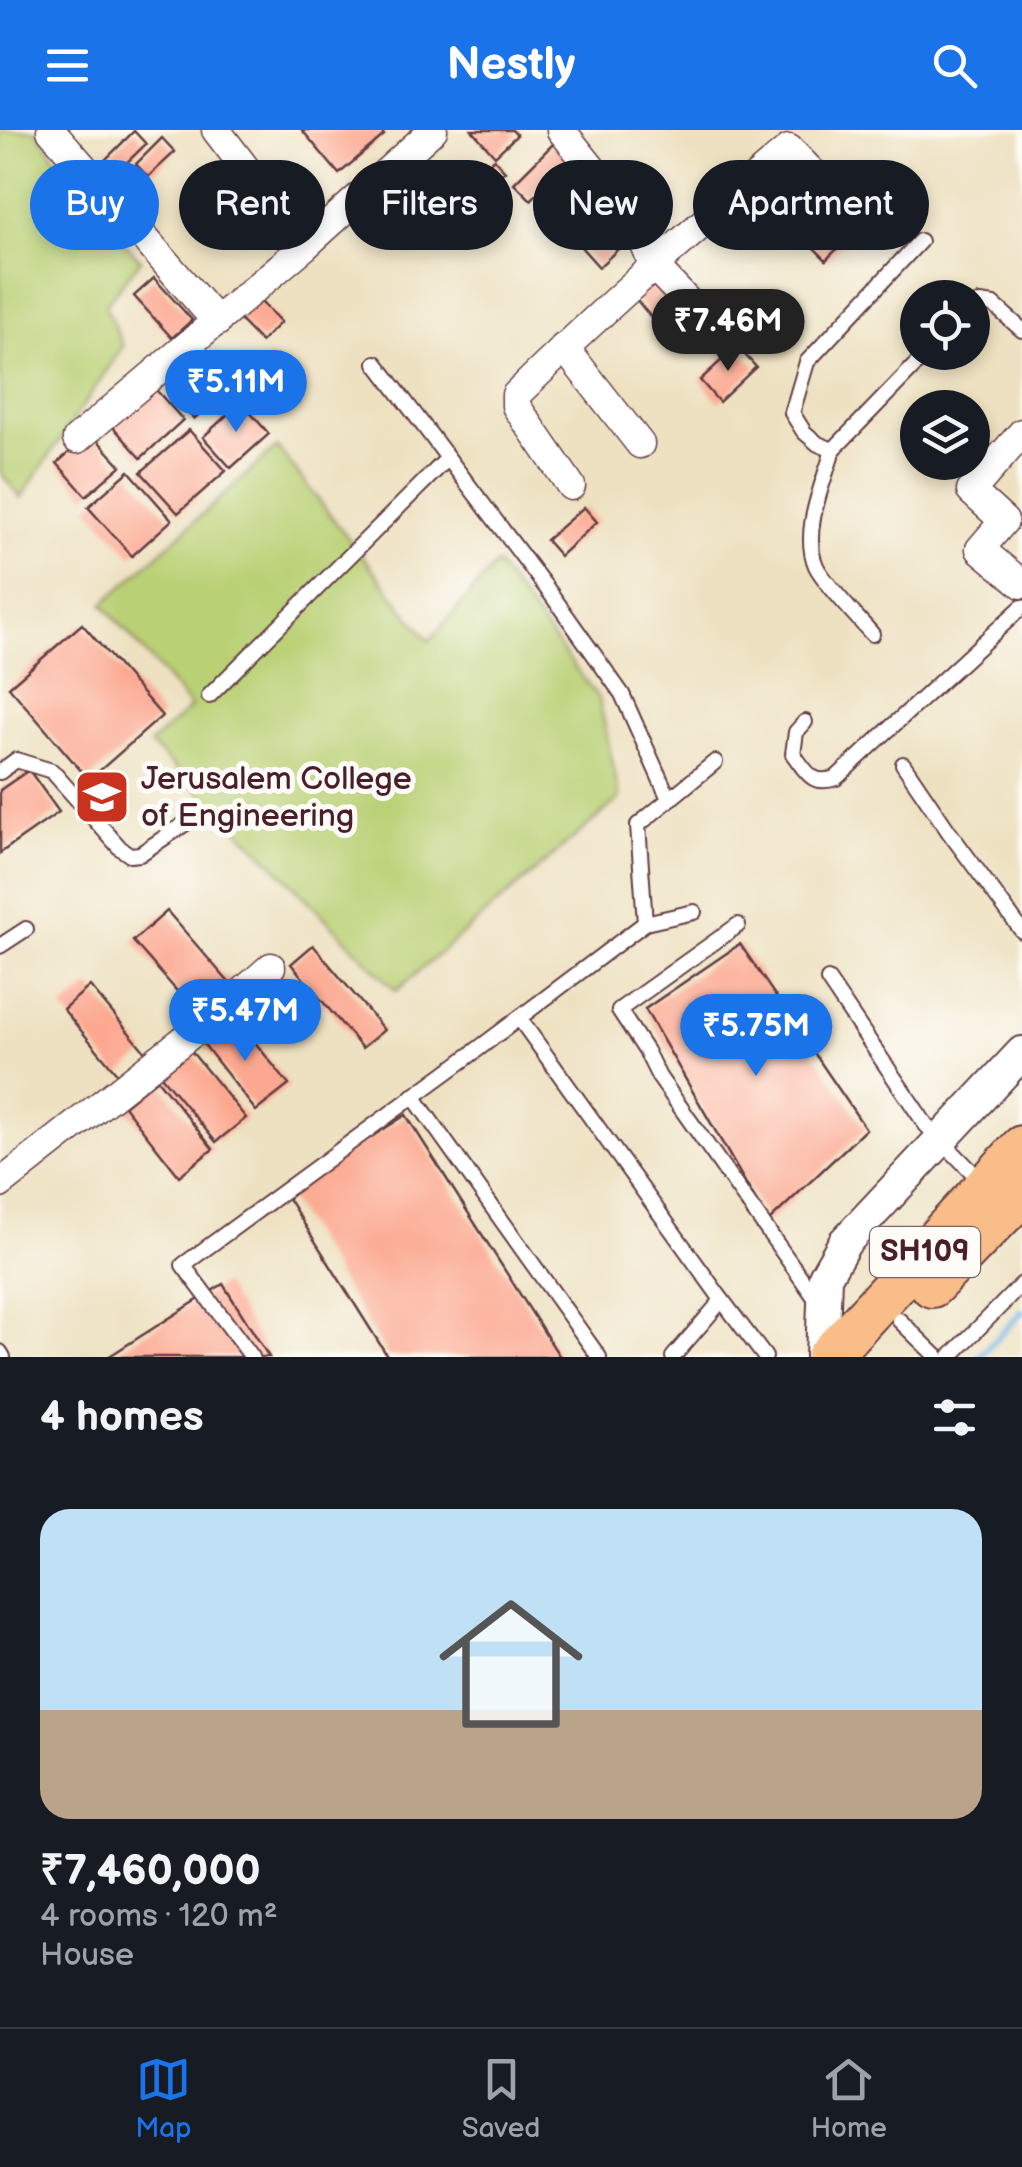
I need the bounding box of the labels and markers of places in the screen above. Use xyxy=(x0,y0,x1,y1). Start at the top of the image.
pin: ₹7.46M xyxy=(647,289,809,374)
pin: ₹5.11M xyxy=(155,350,317,435)
place label: Jerusalem College of Engineering xyxy=(141,760,412,836)
school or university icon: Jerusalem College of Engineering xyxy=(72,767,132,827)
pin: ₹5.47M xyxy=(164,979,326,1064)
pin: ₹5.75M xyxy=(675,994,837,1079)

